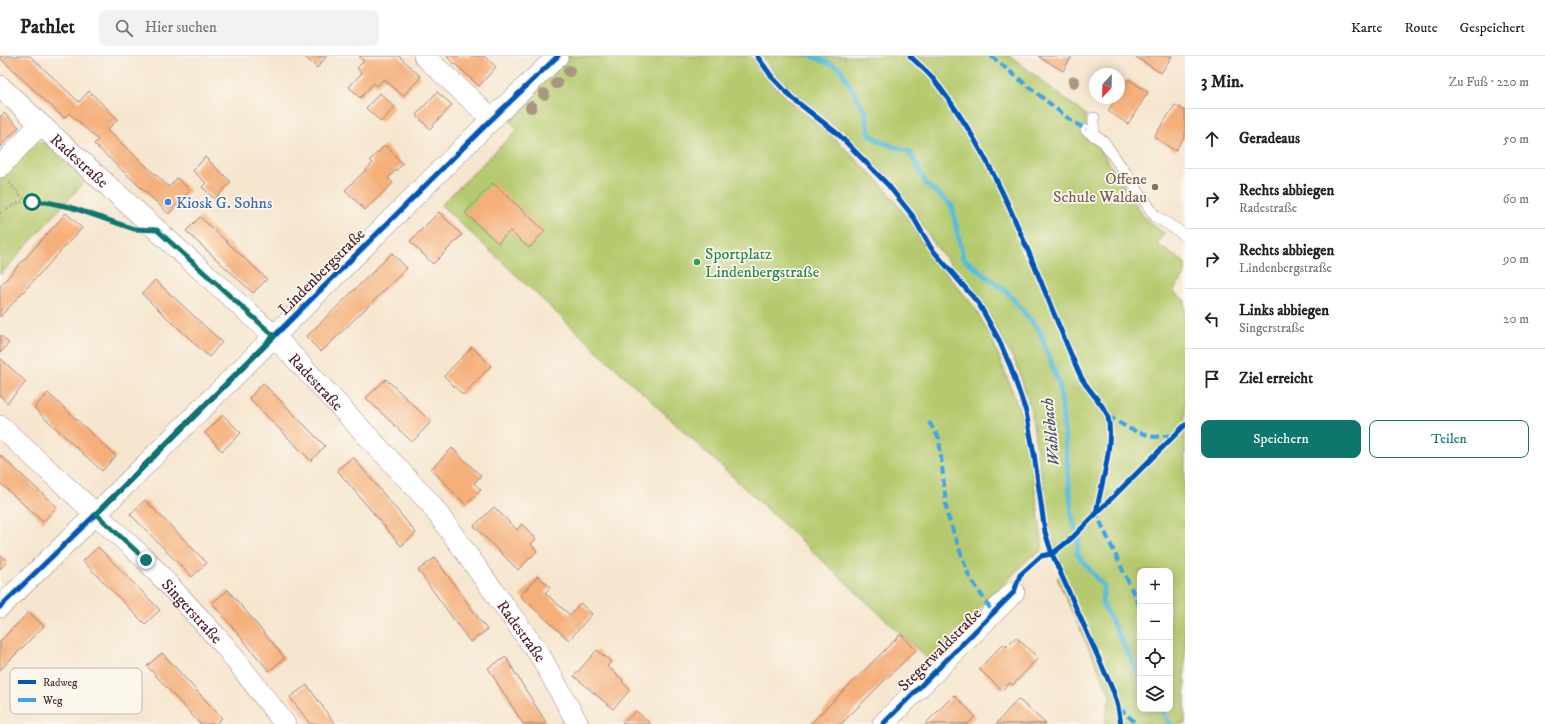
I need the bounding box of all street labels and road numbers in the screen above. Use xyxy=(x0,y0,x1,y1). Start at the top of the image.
street label: Radestraße xyxy=(46,129,113,193)
street label: Lindenbergstraße xyxy=(274,224,369,319)
street label: Radestraße xyxy=(284,349,348,415)
street label: Singerstraße xyxy=(157,575,227,648)
street label: Radestraße xyxy=(492,597,551,666)
street label: Stegerwaldstraße xyxy=(894,603,986,696)

